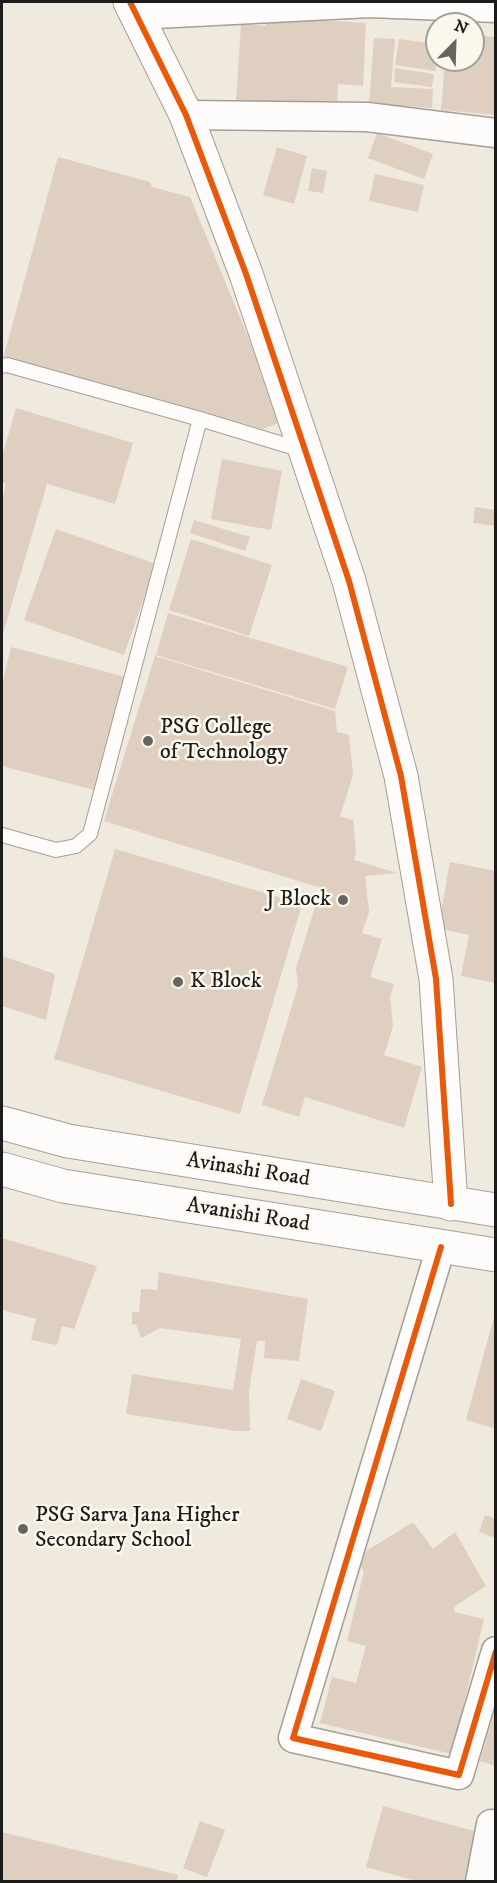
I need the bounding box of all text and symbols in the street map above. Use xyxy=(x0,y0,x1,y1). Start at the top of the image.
north arrow xyxy=(425,12,485,72)
text: N xyxy=(451,15,471,39)
place label: PSG College of Technology xyxy=(160,715,288,766)
marker: PSG College of Technology xyxy=(141,734,155,748)
place label: J Block xyxy=(266,887,331,913)
marker: J Block xyxy=(336,893,350,907)
place label: K Block xyxy=(190,969,262,995)
marker: K Block xyxy=(171,975,185,989)
street label: Avinashi Road xyxy=(184,1148,312,1194)
street label: Avanishi Road xyxy=(184,1193,312,1239)
place label: PSG Sarva Jana Higher Secondary School xyxy=(35,1503,239,1554)
marker: PSG Sarva Jana Higher Secondary School xyxy=(16,1522,30,1536)

